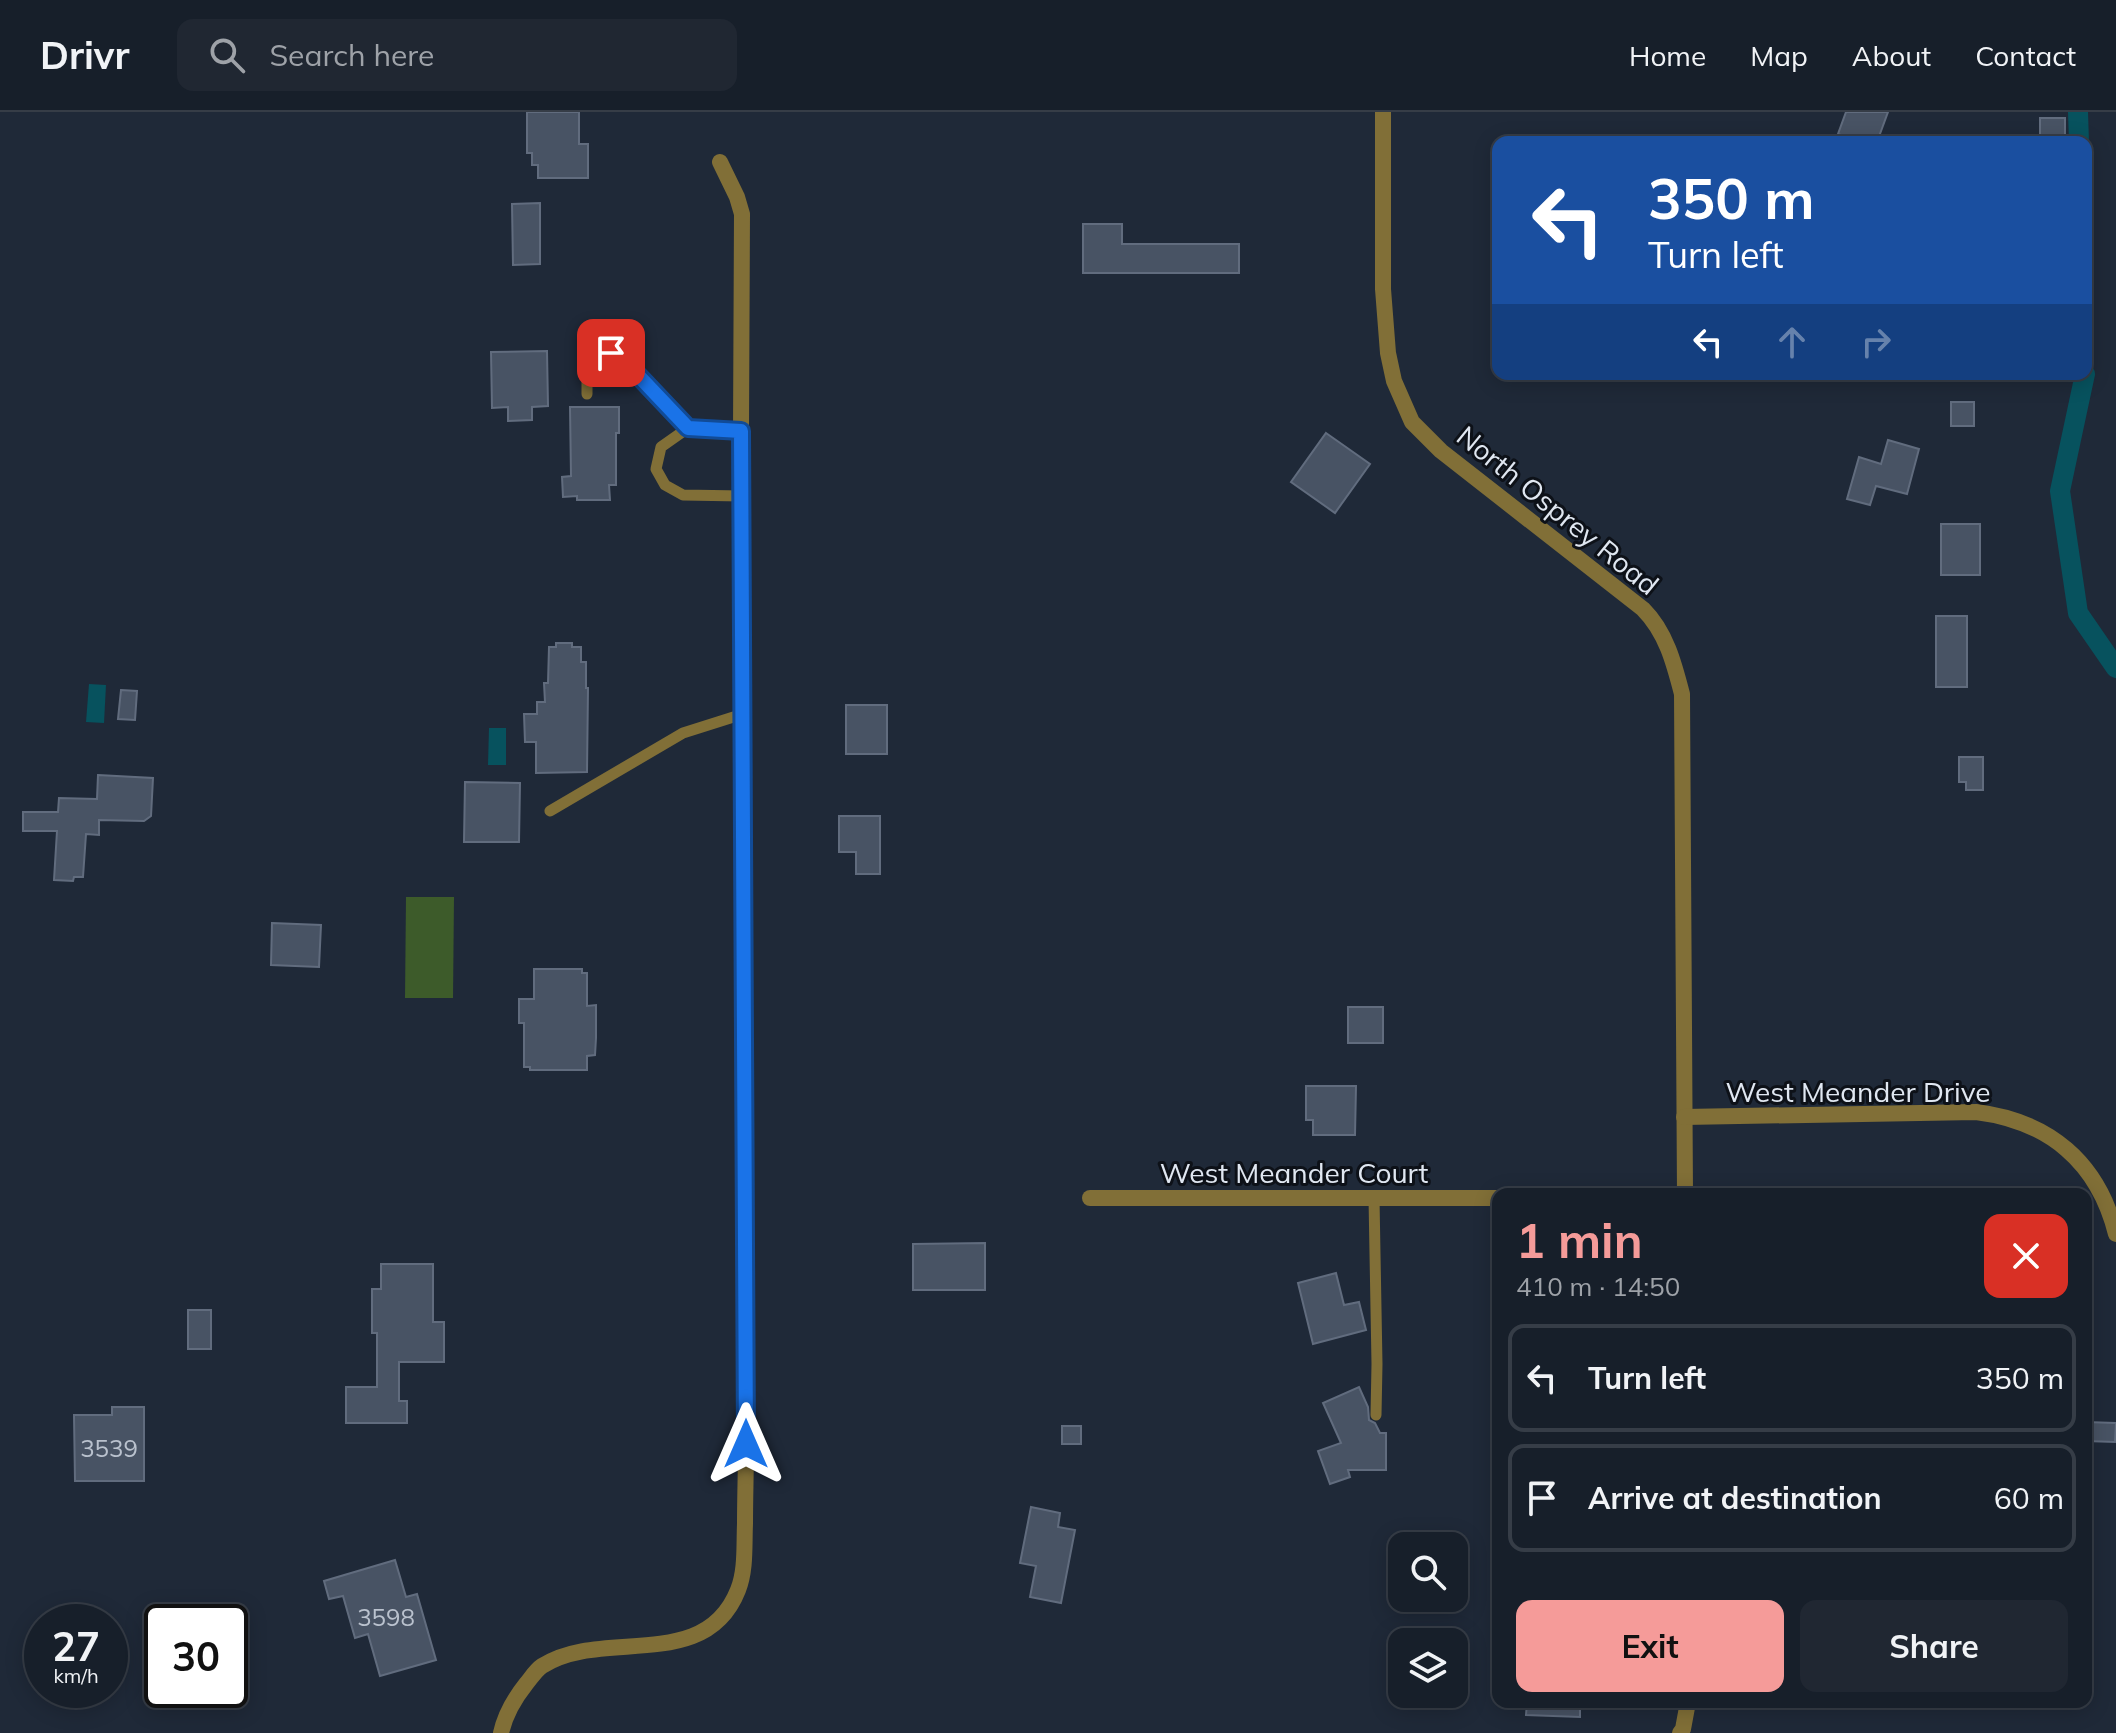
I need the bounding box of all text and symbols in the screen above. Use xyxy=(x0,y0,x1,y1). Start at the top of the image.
search box xyxy=(177,19,737,91)
text: Drivr xyxy=(40,31,129,79)
icon: search xyxy=(205,33,249,77)
text: Search here xyxy=(269,36,434,74)
text: Home xyxy=(1629,38,1706,73)
text: Map xyxy=(1750,38,1808,73)
text: About xyxy=(1852,38,1931,73)
text: Contact xyxy=(1975,38,2076,73)
text: 350 m xyxy=(1648,163,1815,233)
icon: left xyxy=(1516,168,1620,272)
text: Turn left xyxy=(1648,232,1784,277)
pin xyxy=(577,319,645,387)
icon: left xyxy=(1686,320,1730,364)
icon: ahead xyxy=(1770,320,1814,364)
icon: right xyxy=(1854,320,1898,364)
icon: arrive xyxy=(589,331,633,375)
street label: North Osprey Road xyxy=(1450,418,1666,602)
street label: West Meander Drive xyxy=(1725,1074,1991,1109)
street label: West Meander Court xyxy=(1160,1155,1428,1190)
text: 1 min xyxy=(1516,1210,1643,1270)
button: close xyxy=(1984,1214,2068,1298)
text: 410 m · 14:50 xyxy=(1516,1270,1680,1303)
icon: left xyxy=(1520,1356,1564,1400)
text: Turn left xyxy=(1588,1359,1706,1397)
text: 350 m xyxy=(1976,1359,2064,1397)
position arrow xyxy=(704,1402,788,1486)
house number: 3539 xyxy=(80,1433,138,1463)
icon: arrive xyxy=(1520,1476,1564,1520)
text: Arrive at destination xyxy=(1588,1479,1882,1517)
text: 60 m xyxy=(1994,1479,2064,1517)
map controls xyxy=(1388,1532,1468,1708)
button: search xyxy=(1388,1532,1468,1612)
button: Exit xyxy=(1516,1600,1784,1692)
button: Share xyxy=(1800,1600,2068,1692)
house number: 3598 xyxy=(357,1602,415,1632)
speed limit sign: 30 xyxy=(144,1604,248,1708)
text: 27 xyxy=(52,1621,100,1671)
button: layers xyxy=(1388,1628,1468,1708)
text: km/h xyxy=(53,1663,99,1688)

